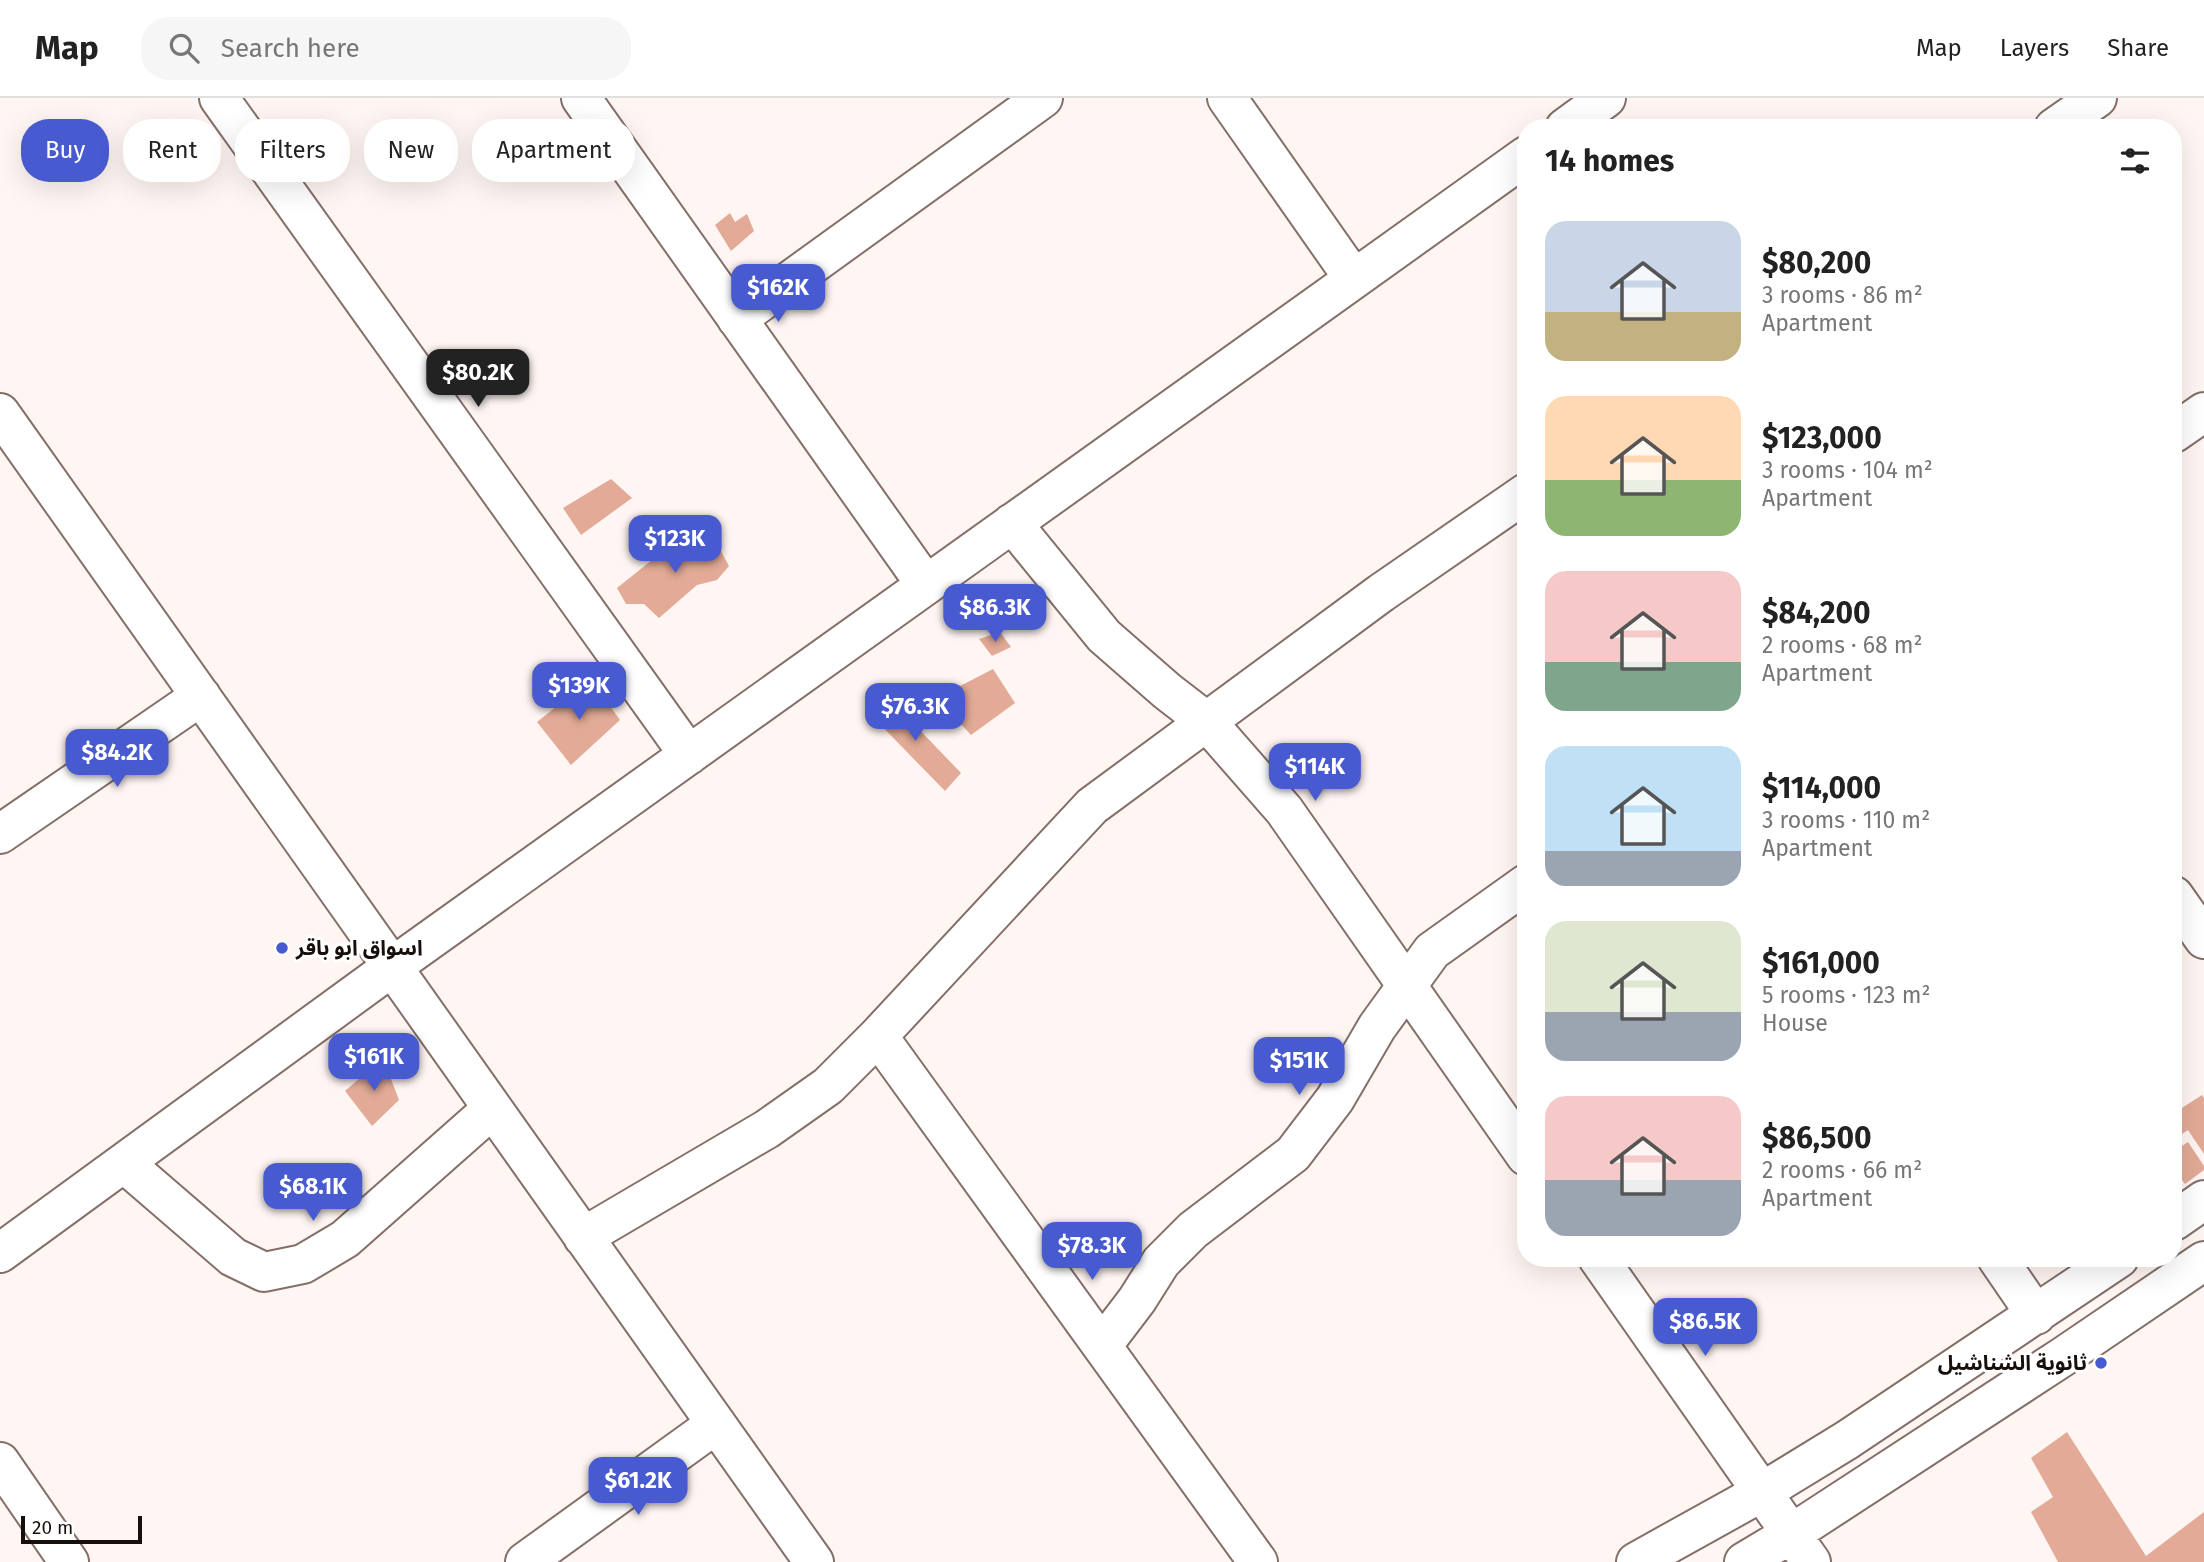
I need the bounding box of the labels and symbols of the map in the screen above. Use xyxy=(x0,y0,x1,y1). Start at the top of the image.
pin: $162K xyxy=(729,264,827,324)
pin: $80.2K xyxy=(421,350,535,409)
pin: $123K xyxy=(626,516,724,575)
pin: $86.3K xyxy=(938,584,1052,644)
pin: $139K xyxy=(530,662,628,722)
pin: $76.3K xyxy=(858,684,972,743)
pin: $84.2K xyxy=(60,730,174,789)
pin: $114K xyxy=(1266,744,1364,803)
place label: اسواق ابو باقر xyxy=(295,935,423,961)
marker: اسواق ابو باقر xyxy=(274,940,290,956)
pin: $161K xyxy=(325,1034,423,1093)
pin: $151K xyxy=(1250,1038,1348,1097)
pin: $68.1K xyxy=(256,1164,370,1223)
pin: $78.3K xyxy=(1035,1222,1149,1282)
pin: $86.5K xyxy=(1648,1298,1762,1358)
place label: ثانوية الشناشيل xyxy=(1938,1350,2087,1376)
marker: ثانوية الشناشيل xyxy=(2093,1355,2109,1371)
pin: $61.2K xyxy=(581,1458,695,1517)
scale bar xyxy=(21,1513,142,1545)

